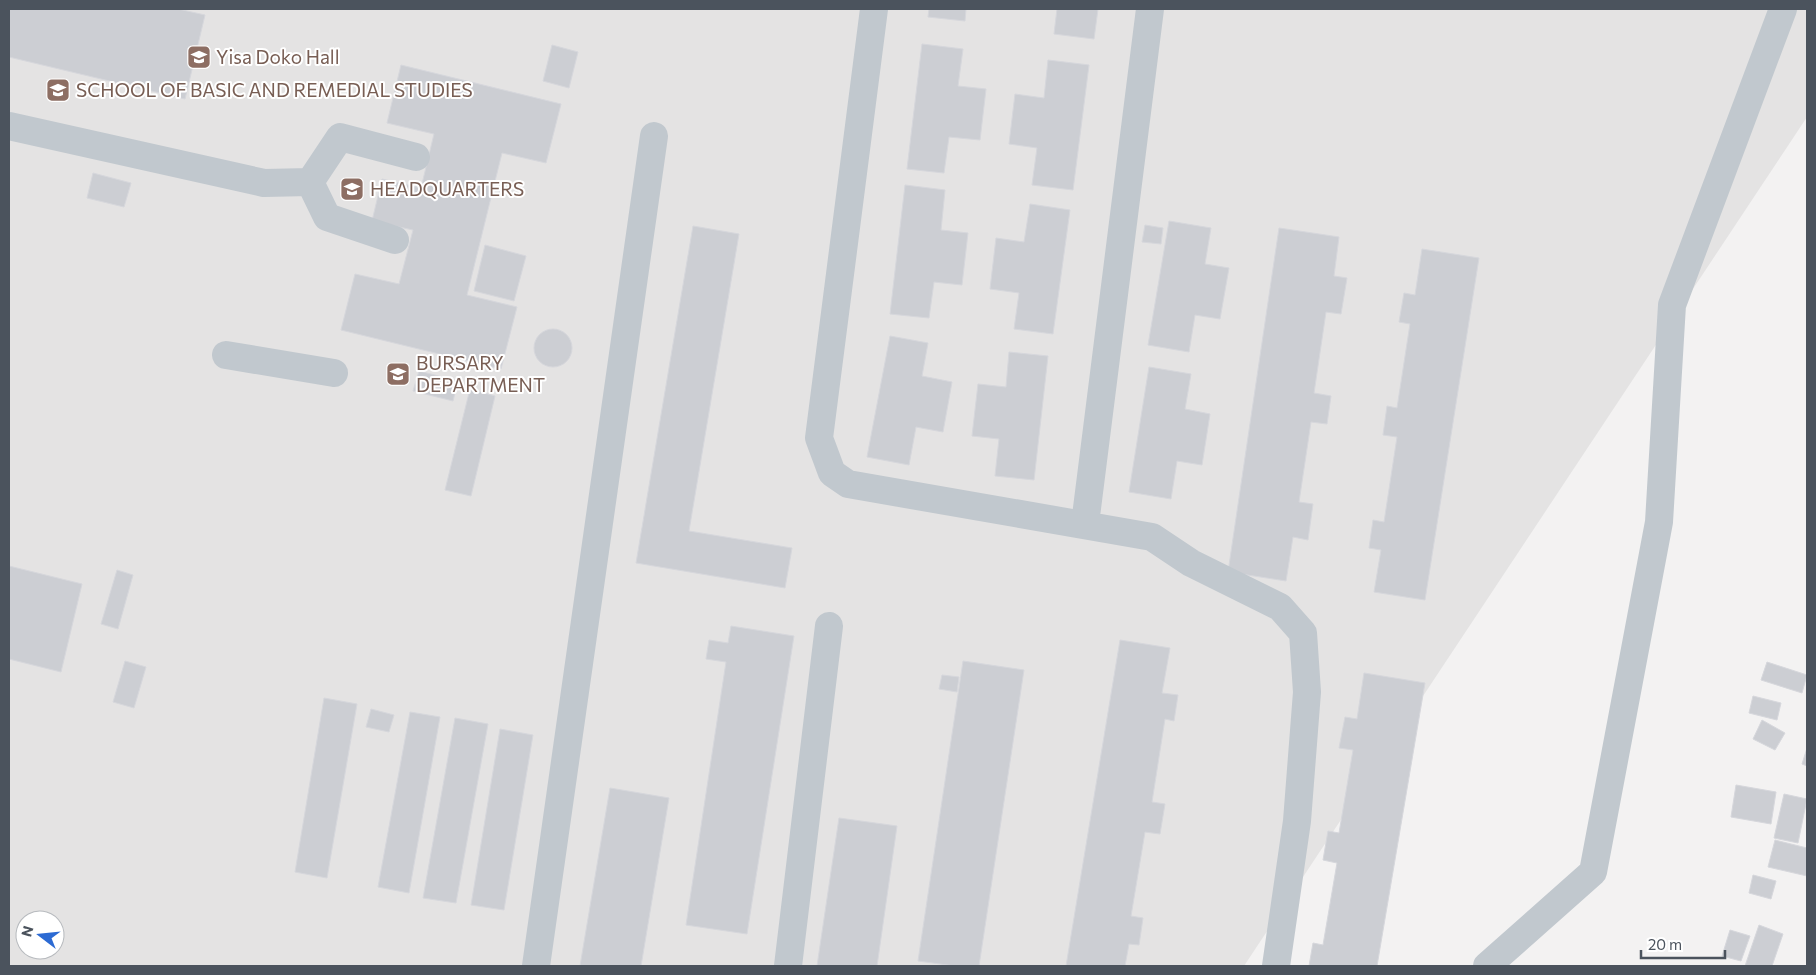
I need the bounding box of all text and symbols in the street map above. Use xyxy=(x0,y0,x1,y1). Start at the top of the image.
school or university icon: Yisa Doko Hall xyxy=(186,44,212,70)
place label: Yisa Doko Hall xyxy=(216,45,340,68)
school or university icon: SCHOOL OF BASIC AND REMEDIAL STUDIES xyxy=(45,77,71,103)
place label: SCHOOL OF BASIC AND REMEDIAL STUDIES xyxy=(76,78,473,101)
school or university icon: HEADQUARTERS xyxy=(339,176,365,202)
place label: HEADQUARTERS xyxy=(370,177,524,200)
place label: BURSARY DEPARTMENT xyxy=(416,351,545,396)
school or university icon: BURSARY DEPARTMENT xyxy=(385,361,411,387)
north arrow xyxy=(15,910,65,960)
text: N xyxy=(17,924,37,939)
scale bar xyxy=(1641,928,1725,960)
text: 20 m xyxy=(1648,935,1682,953)

